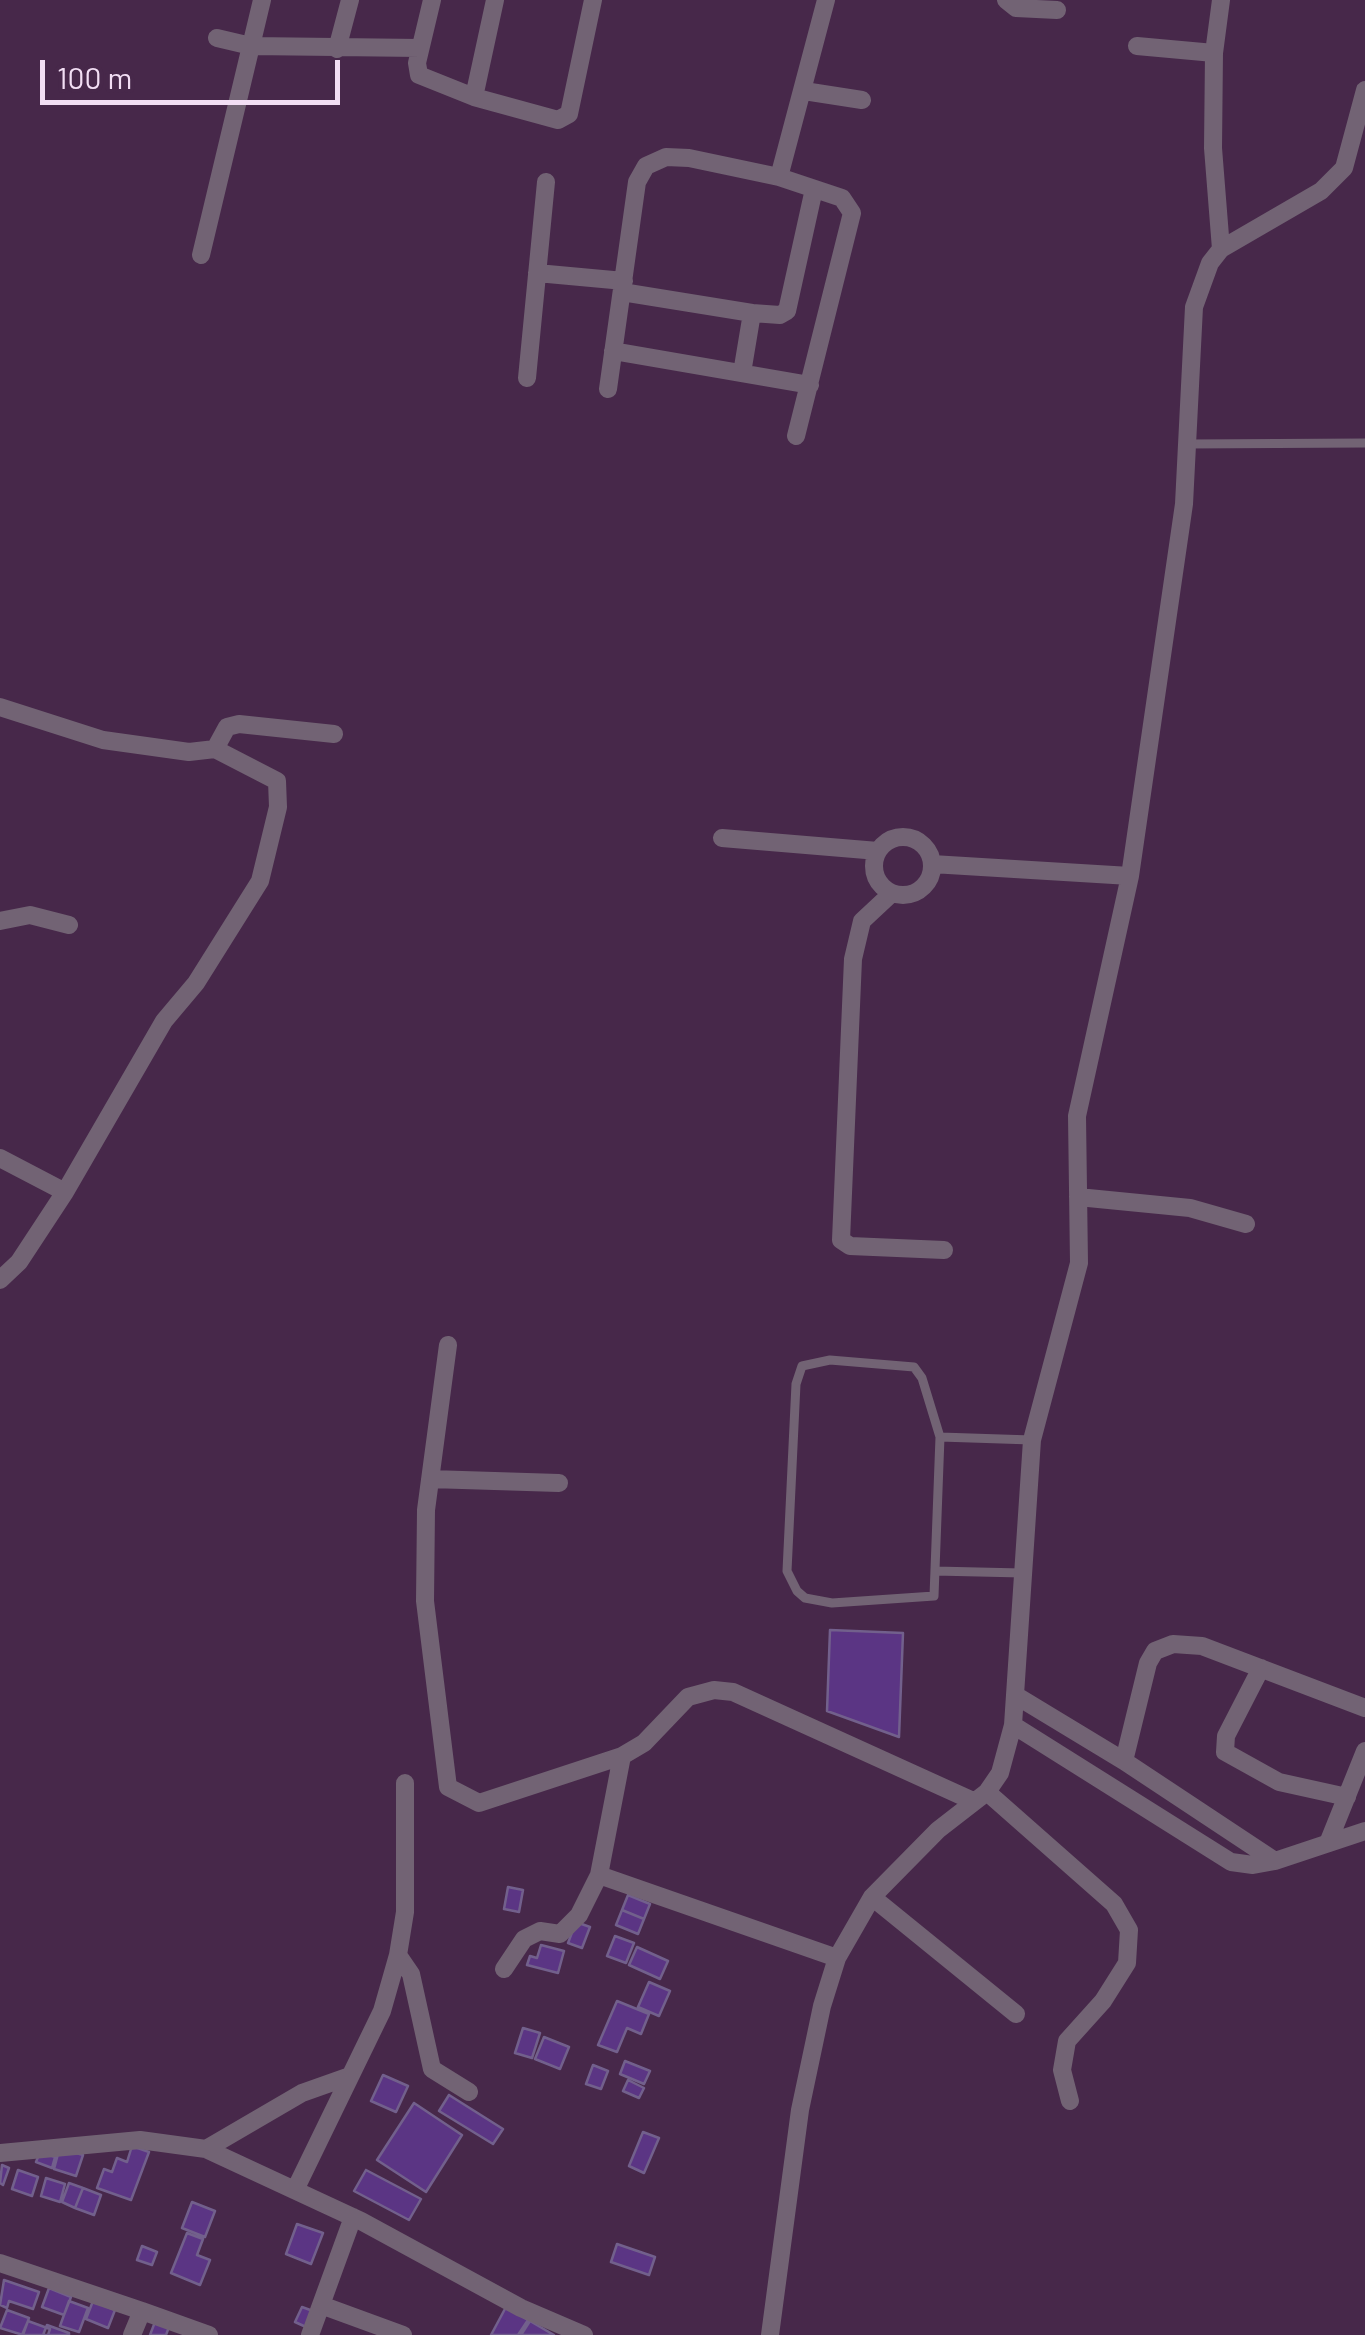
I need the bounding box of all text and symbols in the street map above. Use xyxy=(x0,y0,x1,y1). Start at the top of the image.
scale bar xyxy=(45,40,345,102)
text: 100 m xyxy=(57,59,132,95)

